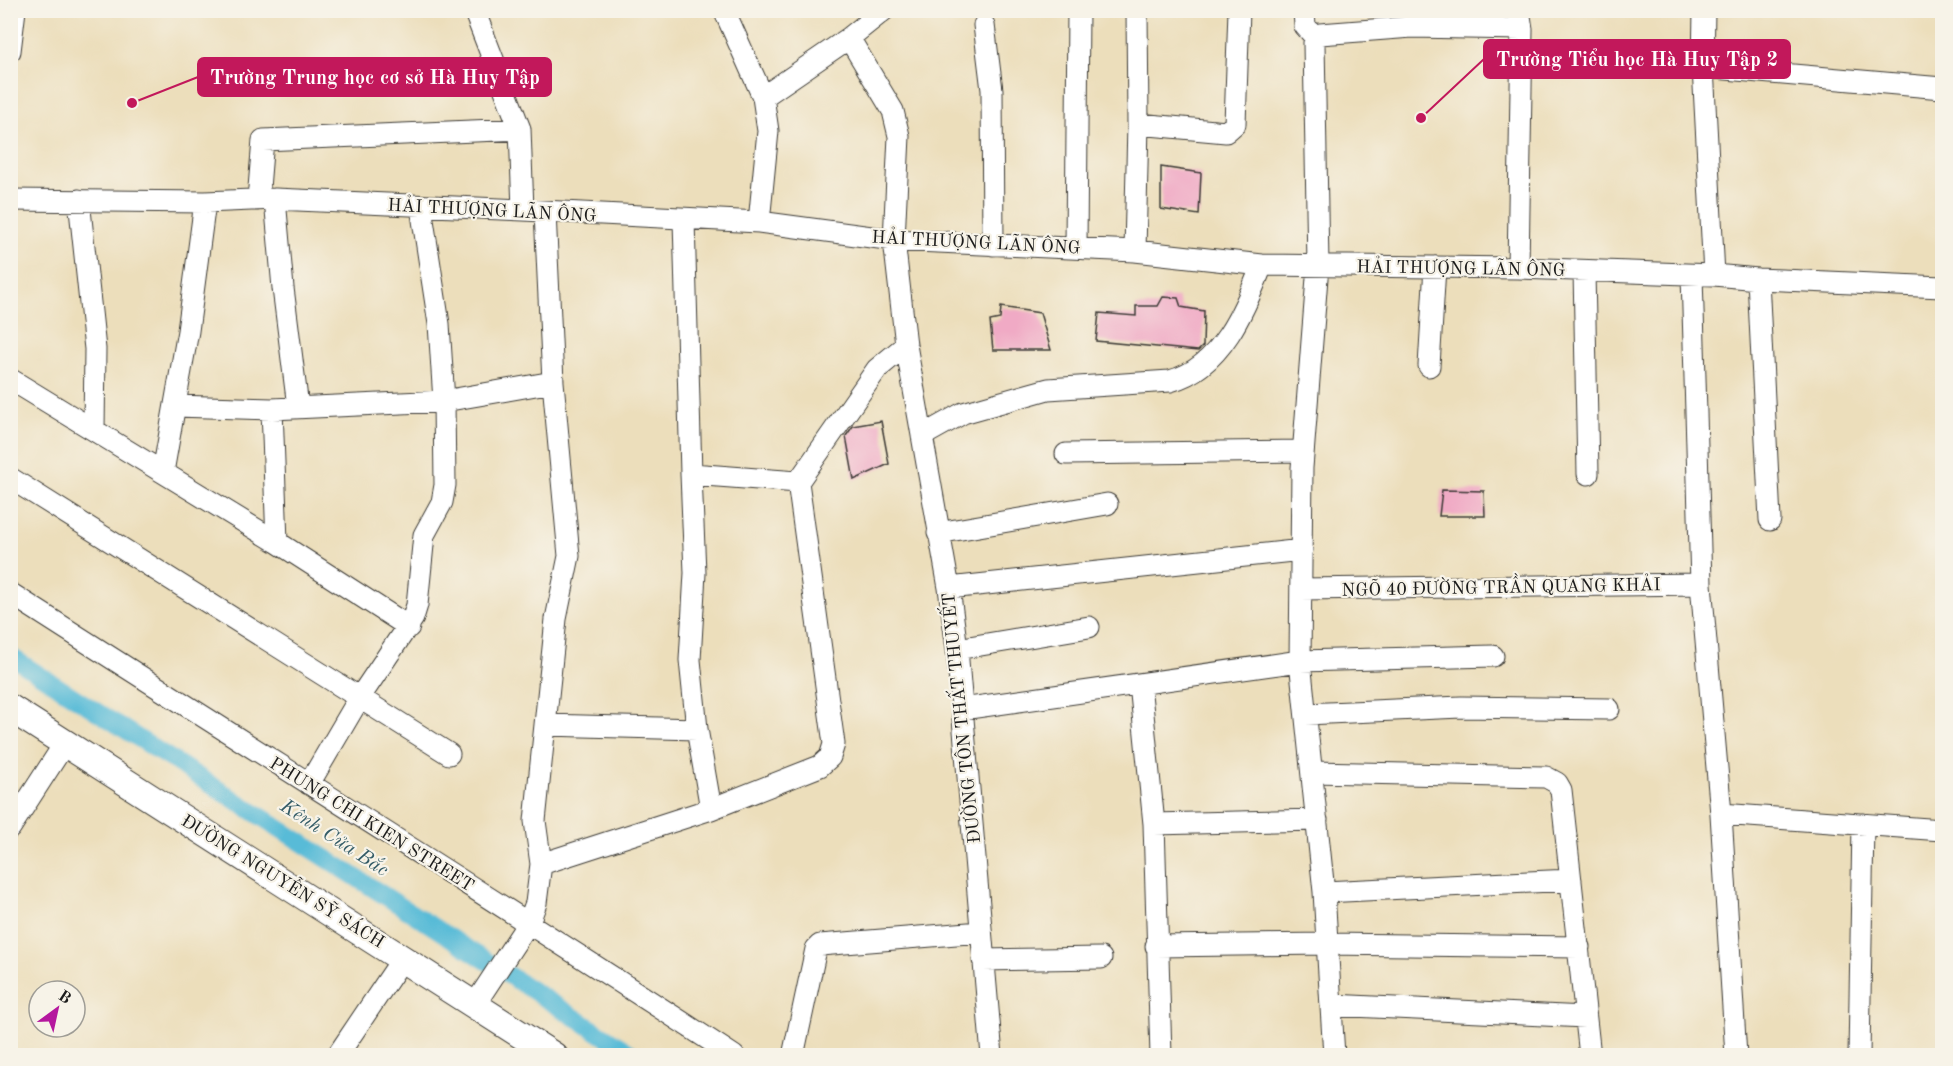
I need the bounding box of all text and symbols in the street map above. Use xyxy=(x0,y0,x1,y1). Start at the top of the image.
callout: Trường Tiểu học Hà Huy Tập 2 xyxy=(1484,40,1790,78)
text: Trường Tiểu học Hà Huy Tập 2 xyxy=(1496,48,1778,71)
callout: Trường Trung học cơ sở Hà Huy Tập xyxy=(198,58,551,96)
text: Trường Trung học cơ sở Hà Huy Tập xyxy=(210,69,540,89)
street label: HẢI THƯỢNG LÃN ÔNG xyxy=(387,192,597,225)
street label: HẢI THƯỢNG LÃN ÔNG xyxy=(871,224,1081,257)
street label: HẢI THƯỢNG LÃN ÔNG xyxy=(1356,253,1566,280)
street label: NGÕ 40 ĐƯỜNG TRẦN QUANG KHẢI xyxy=(1341,569,1661,600)
street label: ĐƯỜNG TÔN THẤT THUYẾT xyxy=(934,592,984,845)
street label: PHUNG CHI KIEN STREET xyxy=(266,754,477,895)
water label: Kênh Cửa Bắc xyxy=(275,794,393,881)
street label: ĐƯỜNG NGUYỄN SỸ SÁCH xyxy=(178,806,391,952)
north arrow xyxy=(27,979,87,1039)
text: B xyxy=(55,988,73,1008)

